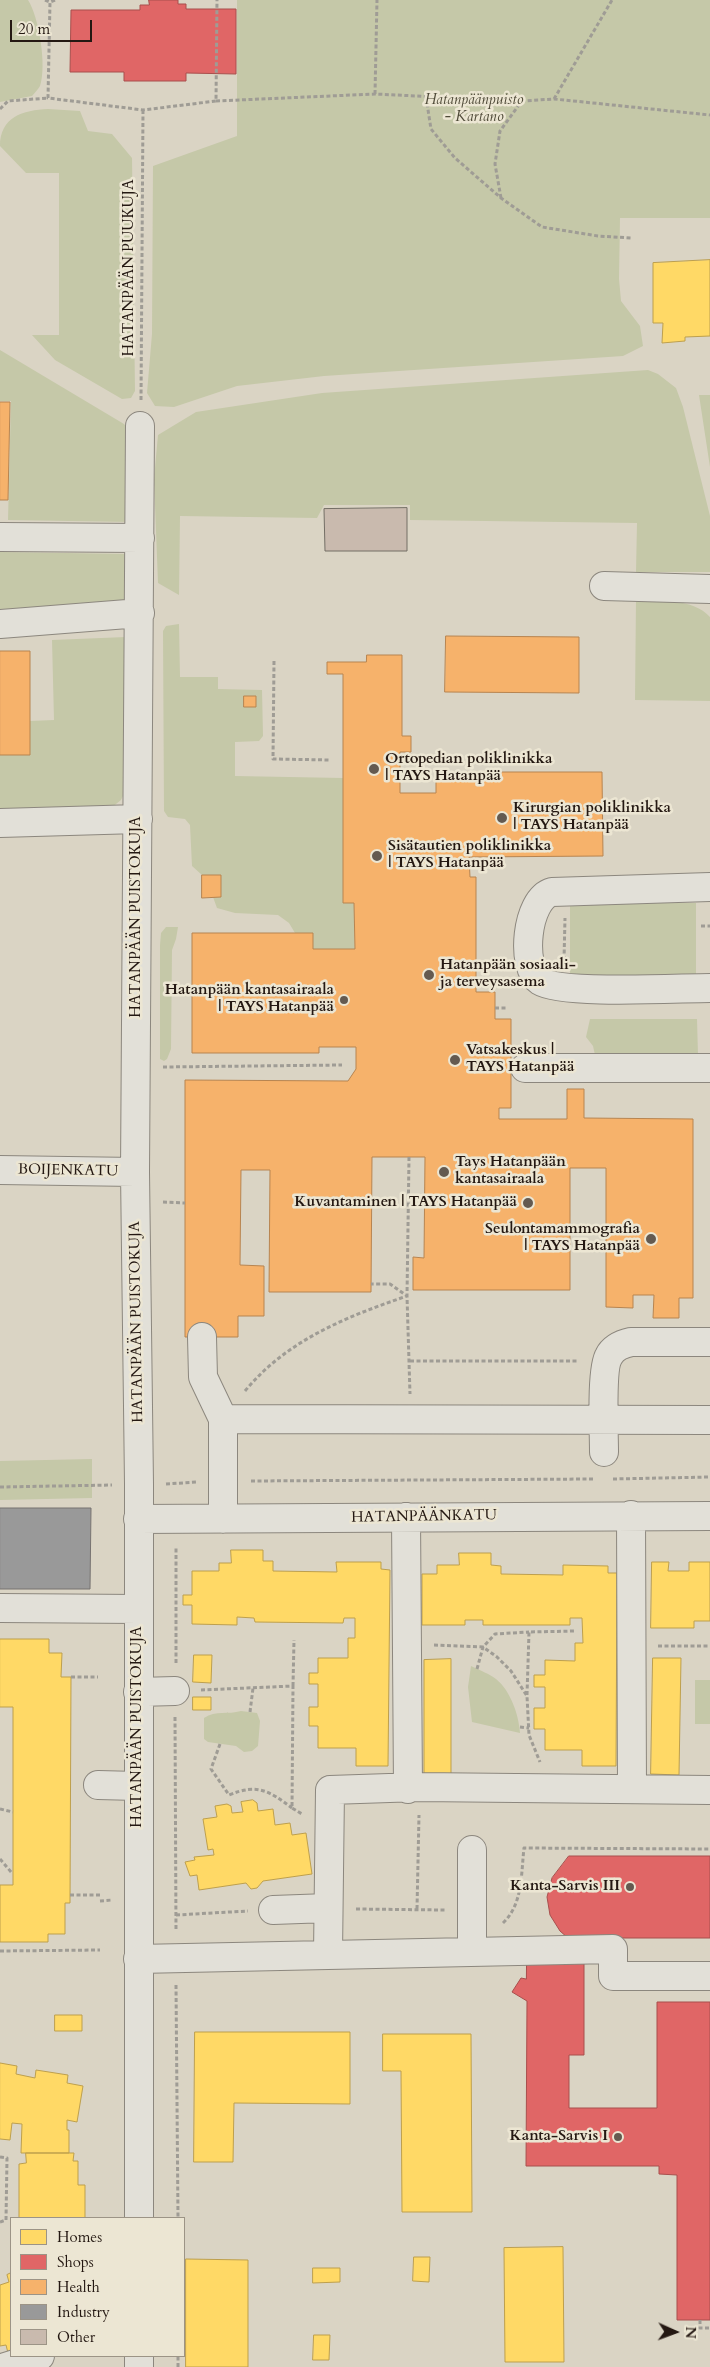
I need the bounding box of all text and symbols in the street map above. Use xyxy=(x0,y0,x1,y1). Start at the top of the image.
scale bar xyxy=(12,10,95,42)
text: 20 m xyxy=(18,19,50,39)
park label: Hatanpäänpuisto - Kartano xyxy=(424,92,524,127)
street label: HATANPÄÄN PUUKUJA xyxy=(121,179,139,357)
place label: Ortopedian poliklinikka | TAYS Hatanpää xyxy=(385,751,552,786)
marker: Ortopedian poliklinikka | TAYS Hatanpää xyxy=(367,762,381,776)
place label: Kirurgian poliklinikka | TAYS Hatanpää xyxy=(513,800,671,835)
marker: Kirurgian poliklinikka | TAYS Hatanpää xyxy=(495,811,509,825)
street label: HATANPÄÄN PUISTOKUJA xyxy=(128,816,146,1018)
place label: Sisätautien poliklinikka | TAYS Hatanpää xyxy=(388,838,551,873)
marker: Sisätautien poliklinikka | TAYS Hatanpää xyxy=(370,849,384,863)
place label: Hatanpään sosiaali- ja terveysasema xyxy=(440,957,576,992)
marker: Hatanpään sosiaali- ja terveysasema xyxy=(422,968,436,982)
place label: Hatanpään kantasairaala | TAYS Hatanpää xyxy=(165,982,334,1017)
marker: Hatanpään kantasairaala | TAYS Hatanpää xyxy=(338,994,350,1006)
place label: Vatsakeskus | TAYS Hatanpää xyxy=(466,1042,574,1077)
marker: Vatsakeskus | TAYS Hatanpää xyxy=(448,1053,462,1067)
place label: Tays Hatanpään kantasairaala xyxy=(455,1154,566,1189)
street label: BOIJENKATU xyxy=(18,1161,118,1181)
marker: Tays Hatanpään kantasairaala xyxy=(437,1165,451,1179)
place label: Kuvantaminen | TAYS Hatanpää xyxy=(294,1194,517,1212)
marker: Kuvantaminen | TAYS Hatanpää xyxy=(521,1196,535,1210)
street label: HATANPÄÄN PUISTOKUJA xyxy=(126,1221,148,1423)
place label: Seulontamammografia | TAYS Hatanpää xyxy=(485,1221,640,1256)
marker: Seulontamammografia | TAYS Hatanpää xyxy=(644,1232,658,1246)
street label: HATANPÄÄNKATU xyxy=(351,1507,497,1527)
street label: HATANPÄÄN PUISTOKUJA xyxy=(129,1626,147,1828)
place label: Kanta-Sarvis III xyxy=(510,1878,620,1896)
marker: Kanta-Sarvis III xyxy=(624,1881,636,1893)
place label: Kanta-Sarvis I xyxy=(510,2128,608,2146)
marker: Kanta-Sarvis I xyxy=(612,2131,624,2143)
legend xyxy=(10,2217,185,2357)
text: Homes xyxy=(57,2227,102,2247)
text: Shops xyxy=(57,2252,94,2272)
text: Health xyxy=(57,2277,100,2297)
text: Industry xyxy=(57,2302,110,2322)
north arrow xyxy=(650,2307,700,2357)
text: N xyxy=(681,2326,700,2339)
text: Other xyxy=(57,2327,95,2347)

